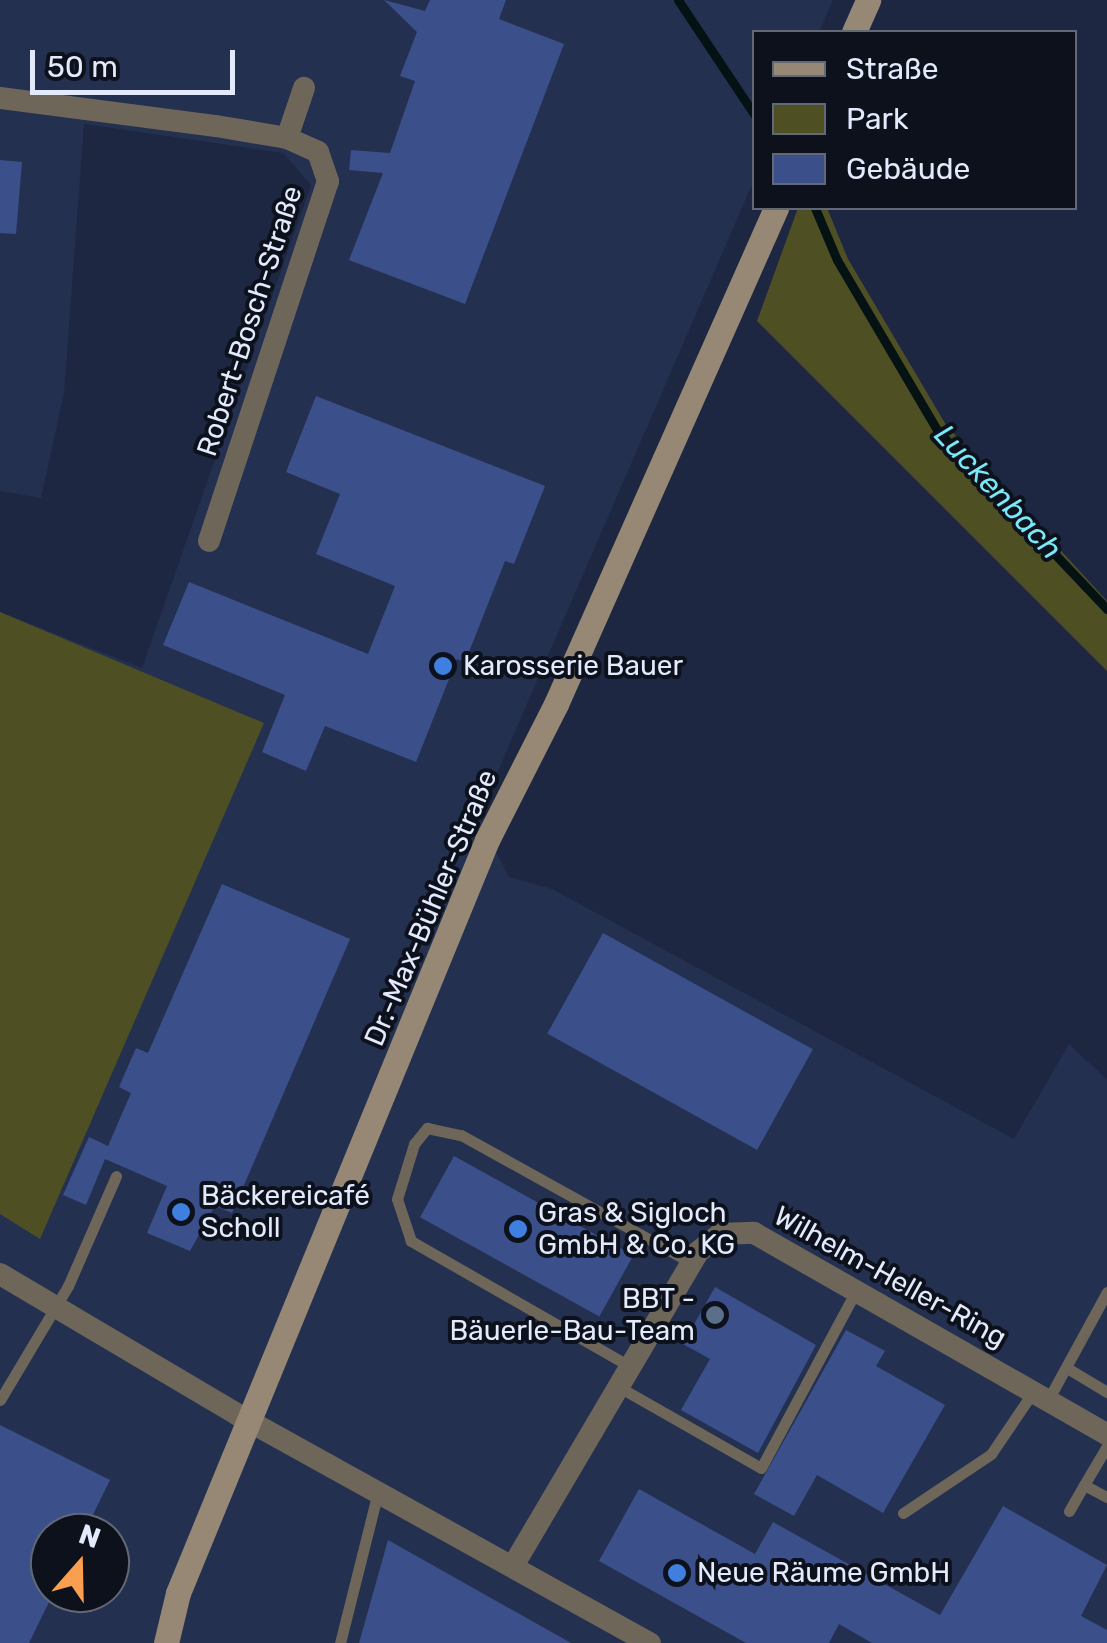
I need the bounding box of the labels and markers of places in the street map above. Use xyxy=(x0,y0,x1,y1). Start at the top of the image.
place label: Karosserie Bauer xyxy=(463,649,683,683)
marker: Karosserie Bauer xyxy=(432,655,454,677)
place label: Bäckereicafé Scholl xyxy=(201,1179,370,1245)
place label: Gras & Sigloch GmbH & Co. KG xyxy=(538,1196,735,1262)
marker: Bäckereicafé Scholl xyxy=(170,1201,192,1223)
marker: Gras & Sigloch GmbH & Co. KG xyxy=(507,1218,529,1240)
place label: BBT - Bäuerle-Bau-Team xyxy=(449,1282,695,1348)
marker: BBT - Bäuerle-Bau-Team xyxy=(704,1304,726,1326)
place label: Neue Räume GmbH xyxy=(697,1556,950,1590)
marker: Neue Räume GmbH xyxy=(666,1562,688,1584)

